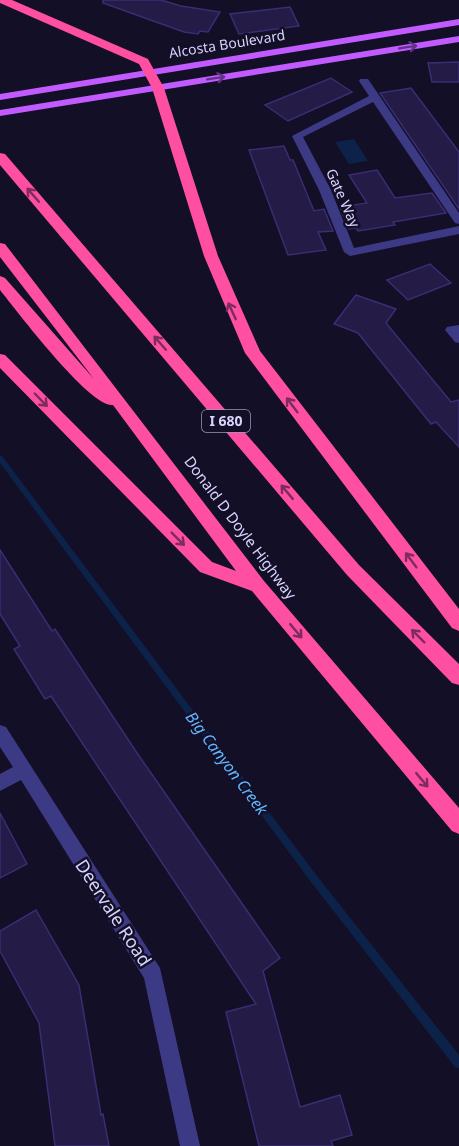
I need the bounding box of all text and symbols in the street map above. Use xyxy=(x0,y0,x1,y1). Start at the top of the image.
street label: Alcosta Boulevard xyxy=(167,25,286,62)
one-way arrow xyxy=(398,42,418,53)
one-way arrow xyxy=(205,73,225,84)
street label: Gate Way xyxy=(322,165,365,231)
one-way arrow xyxy=(26,188,40,203)
one-way arrow xyxy=(225,303,237,321)
one-way arrow xyxy=(153,336,167,351)
one-way arrow xyxy=(34,393,48,408)
one-way arrow xyxy=(286,397,299,413)
road number: I 680 xyxy=(202,410,250,432)
street label: Donald D Doyle Highway xyxy=(180,452,302,603)
one-way arrow xyxy=(280,484,293,500)
one-way arrow xyxy=(170,532,185,547)
one-way arrow xyxy=(404,552,417,568)
one-way arrow xyxy=(289,623,303,638)
one-way arrow xyxy=(411,628,425,643)
water label: Big Canyon Creek xyxy=(181,707,274,820)
one-way arrow xyxy=(415,772,429,787)
street label: Deervale Road xyxy=(70,854,157,971)

